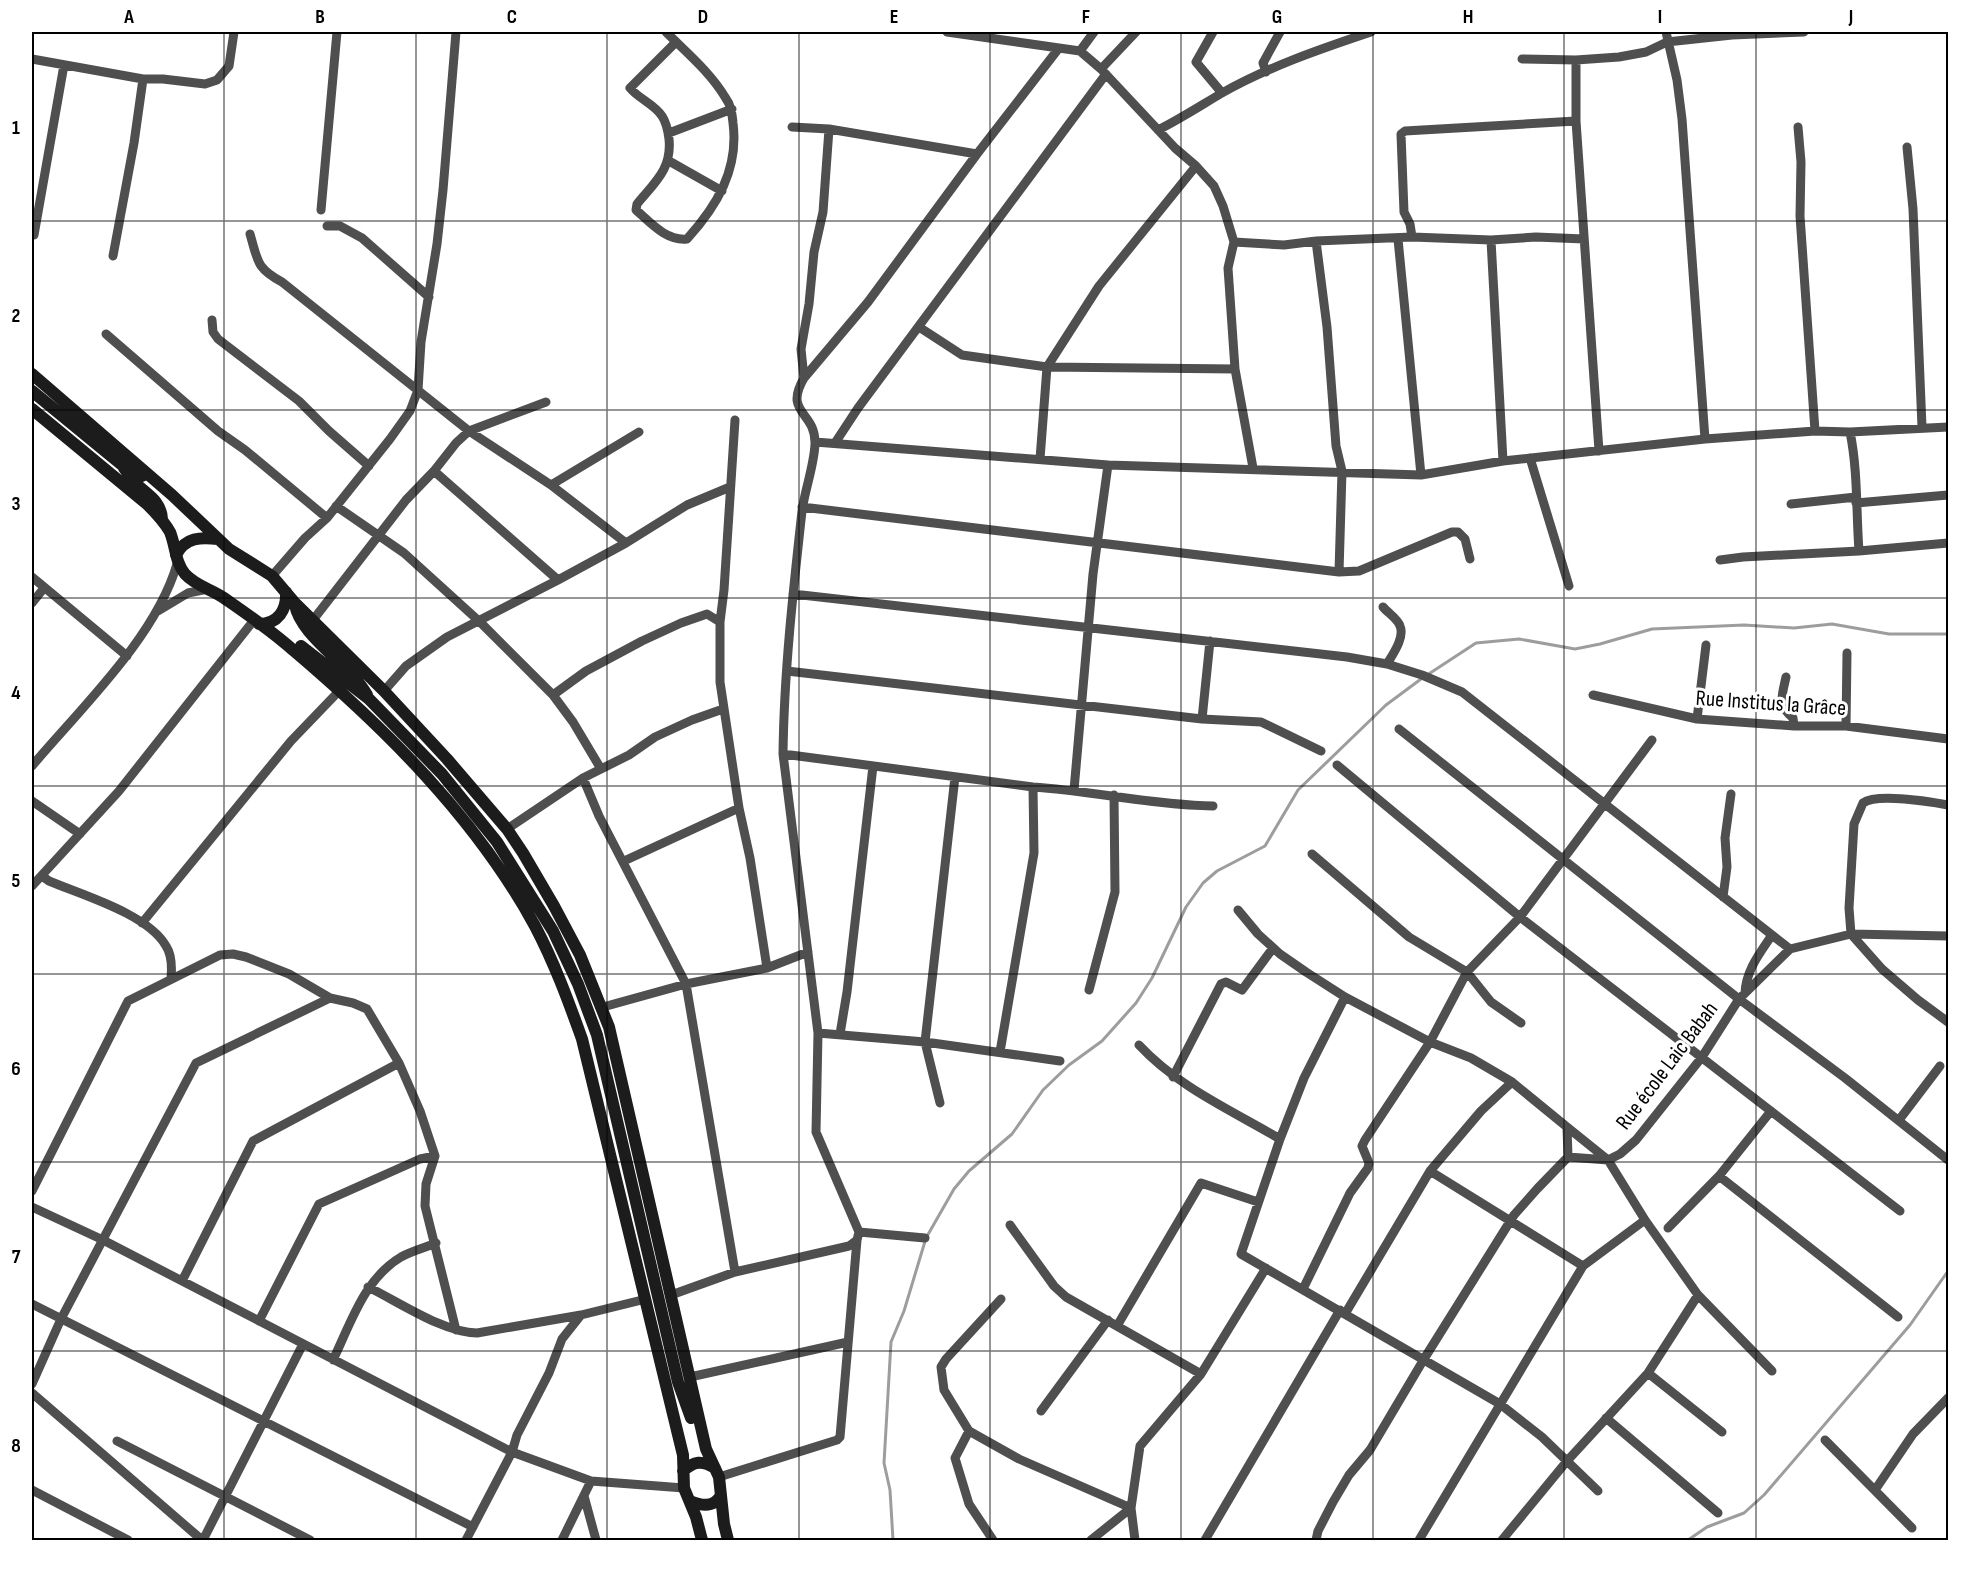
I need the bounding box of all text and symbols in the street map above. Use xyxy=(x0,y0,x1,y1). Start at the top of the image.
text: A xyxy=(123,5,134,29)
text: B xyxy=(315,5,325,29)
text: C xyxy=(507,5,517,29)
text: D xyxy=(698,5,708,29)
text: E xyxy=(890,5,898,29)
text: F xyxy=(1082,5,1090,29)
text: G xyxy=(1272,5,1282,29)
text: H xyxy=(1463,5,1473,29)
text: I xyxy=(1658,5,1662,29)
text: J xyxy=(1848,5,1853,29)
text: 1 xyxy=(12,116,20,140)
text: 2 xyxy=(12,304,20,328)
text: 3 xyxy=(12,492,21,516)
text: 4 xyxy=(11,681,21,705)
street label: Rue Institus la Grâce xyxy=(1695,685,1847,722)
text: 5 xyxy=(12,869,21,893)
street label: Rue école Laic Babah xyxy=(1610,997,1724,1135)
text: 6 xyxy=(11,1057,21,1081)
text: 7 xyxy=(12,1245,21,1269)
text: 8 xyxy=(11,1434,21,1458)

